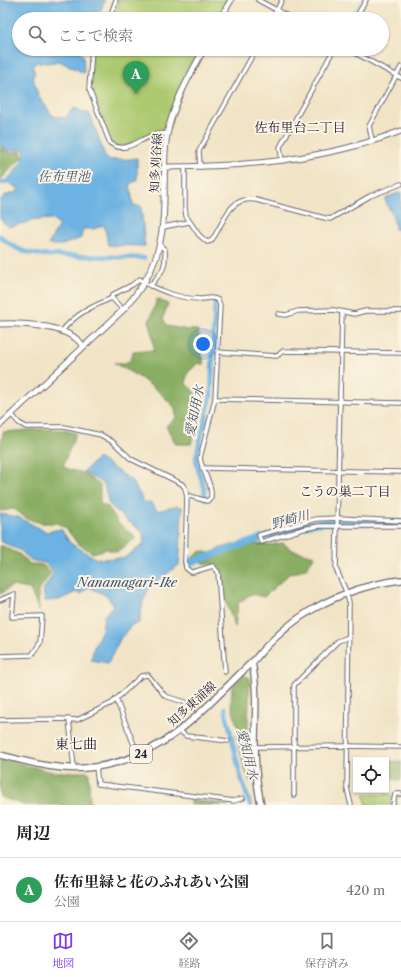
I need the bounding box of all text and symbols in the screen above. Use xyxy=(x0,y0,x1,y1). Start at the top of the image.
search box xyxy=(12,12,389,56)
icon: search xyxy=(26,23,48,45)
text: ここで検索 xyxy=(58,26,133,45)
pin: A xyxy=(123,61,149,94)
district label: 佐布里台二丁目 xyxy=(254,119,346,135)
street label: 知多刈谷線 xyxy=(146,133,165,193)
water label: 佐布里池 xyxy=(38,168,92,184)
your location xyxy=(193,334,213,354)
water label: 愛知用水 xyxy=(181,382,207,438)
district label: こうの巣二丁目 xyxy=(299,483,391,499)
water label: 野崎川 xyxy=(269,506,313,532)
water label: Nanamagari-Ike xyxy=(76,574,178,590)
street label: 知多東浦線 xyxy=(164,678,219,729)
water label: 愛知用水 xyxy=(234,727,263,783)
district label: 東七曲 xyxy=(55,735,97,753)
road number: 24 xyxy=(130,745,152,763)
map controls xyxy=(353,757,389,793)
button: locate xyxy=(353,757,389,793)
text: 周辺 xyxy=(16,823,50,843)
text: 佐布里緑と花のふれあい公園 xyxy=(54,872,249,891)
text: A xyxy=(24,882,34,898)
text: 420 m xyxy=(346,882,385,898)
text: 公園 xyxy=(54,893,80,909)
tab: 地図 xyxy=(52,930,74,970)
tab: 経路 xyxy=(178,930,200,970)
tab: 保存済み xyxy=(305,930,349,970)

